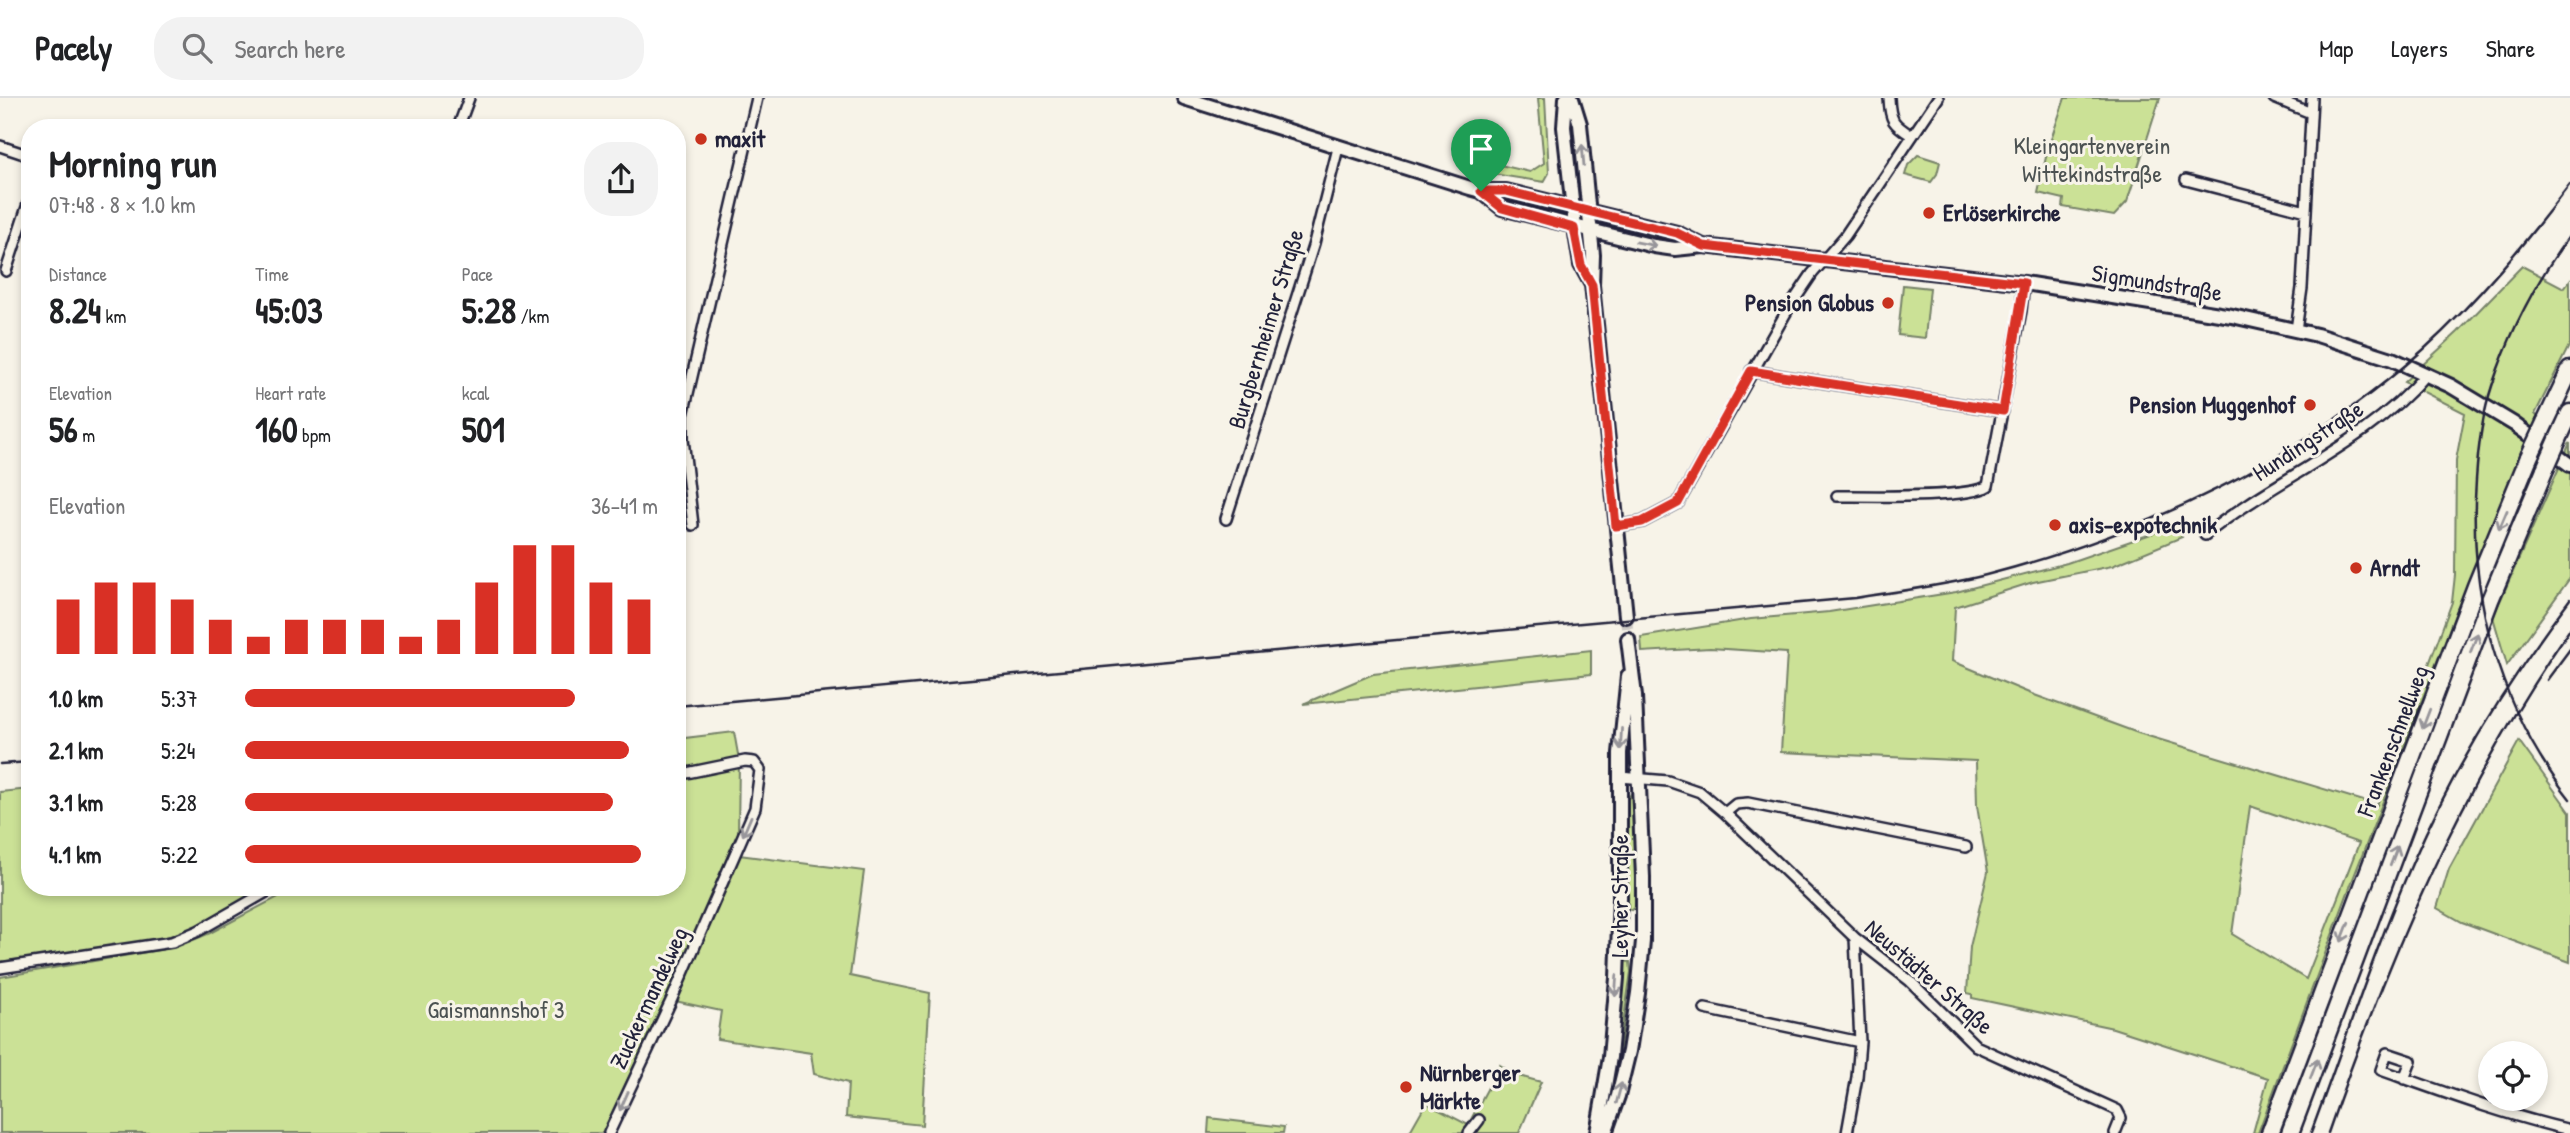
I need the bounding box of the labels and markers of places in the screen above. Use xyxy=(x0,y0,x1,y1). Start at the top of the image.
pin xyxy=(1451,119,1511,191)
place label: maxit xyxy=(715,122,766,154)
marker: maxit xyxy=(693,131,709,147)
place label: Erlöserkirche xyxy=(1943,196,2061,228)
marker: Erlöserkirche xyxy=(1921,205,1937,221)
place label: Pension Globus xyxy=(1745,286,1874,318)
marker: Pension Globus xyxy=(1880,295,1896,311)
place label: Pension Muggenhof xyxy=(2129,388,2296,421)
marker: Pension Muggenhof xyxy=(2302,397,2318,413)
place label: axis-expotechnik xyxy=(2069,508,2217,541)
marker: axis-expotechnik xyxy=(2047,517,2063,533)
place label: Arndt xyxy=(2370,551,2420,583)
marker: Arndt xyxy=(2348,560,2364,576)
place label: Nürnberger Märkte xyxy=(1420,1056,1521,1116)
marker: Nürnberger Märkte xyxy=(1398,1079,1414,1095)

